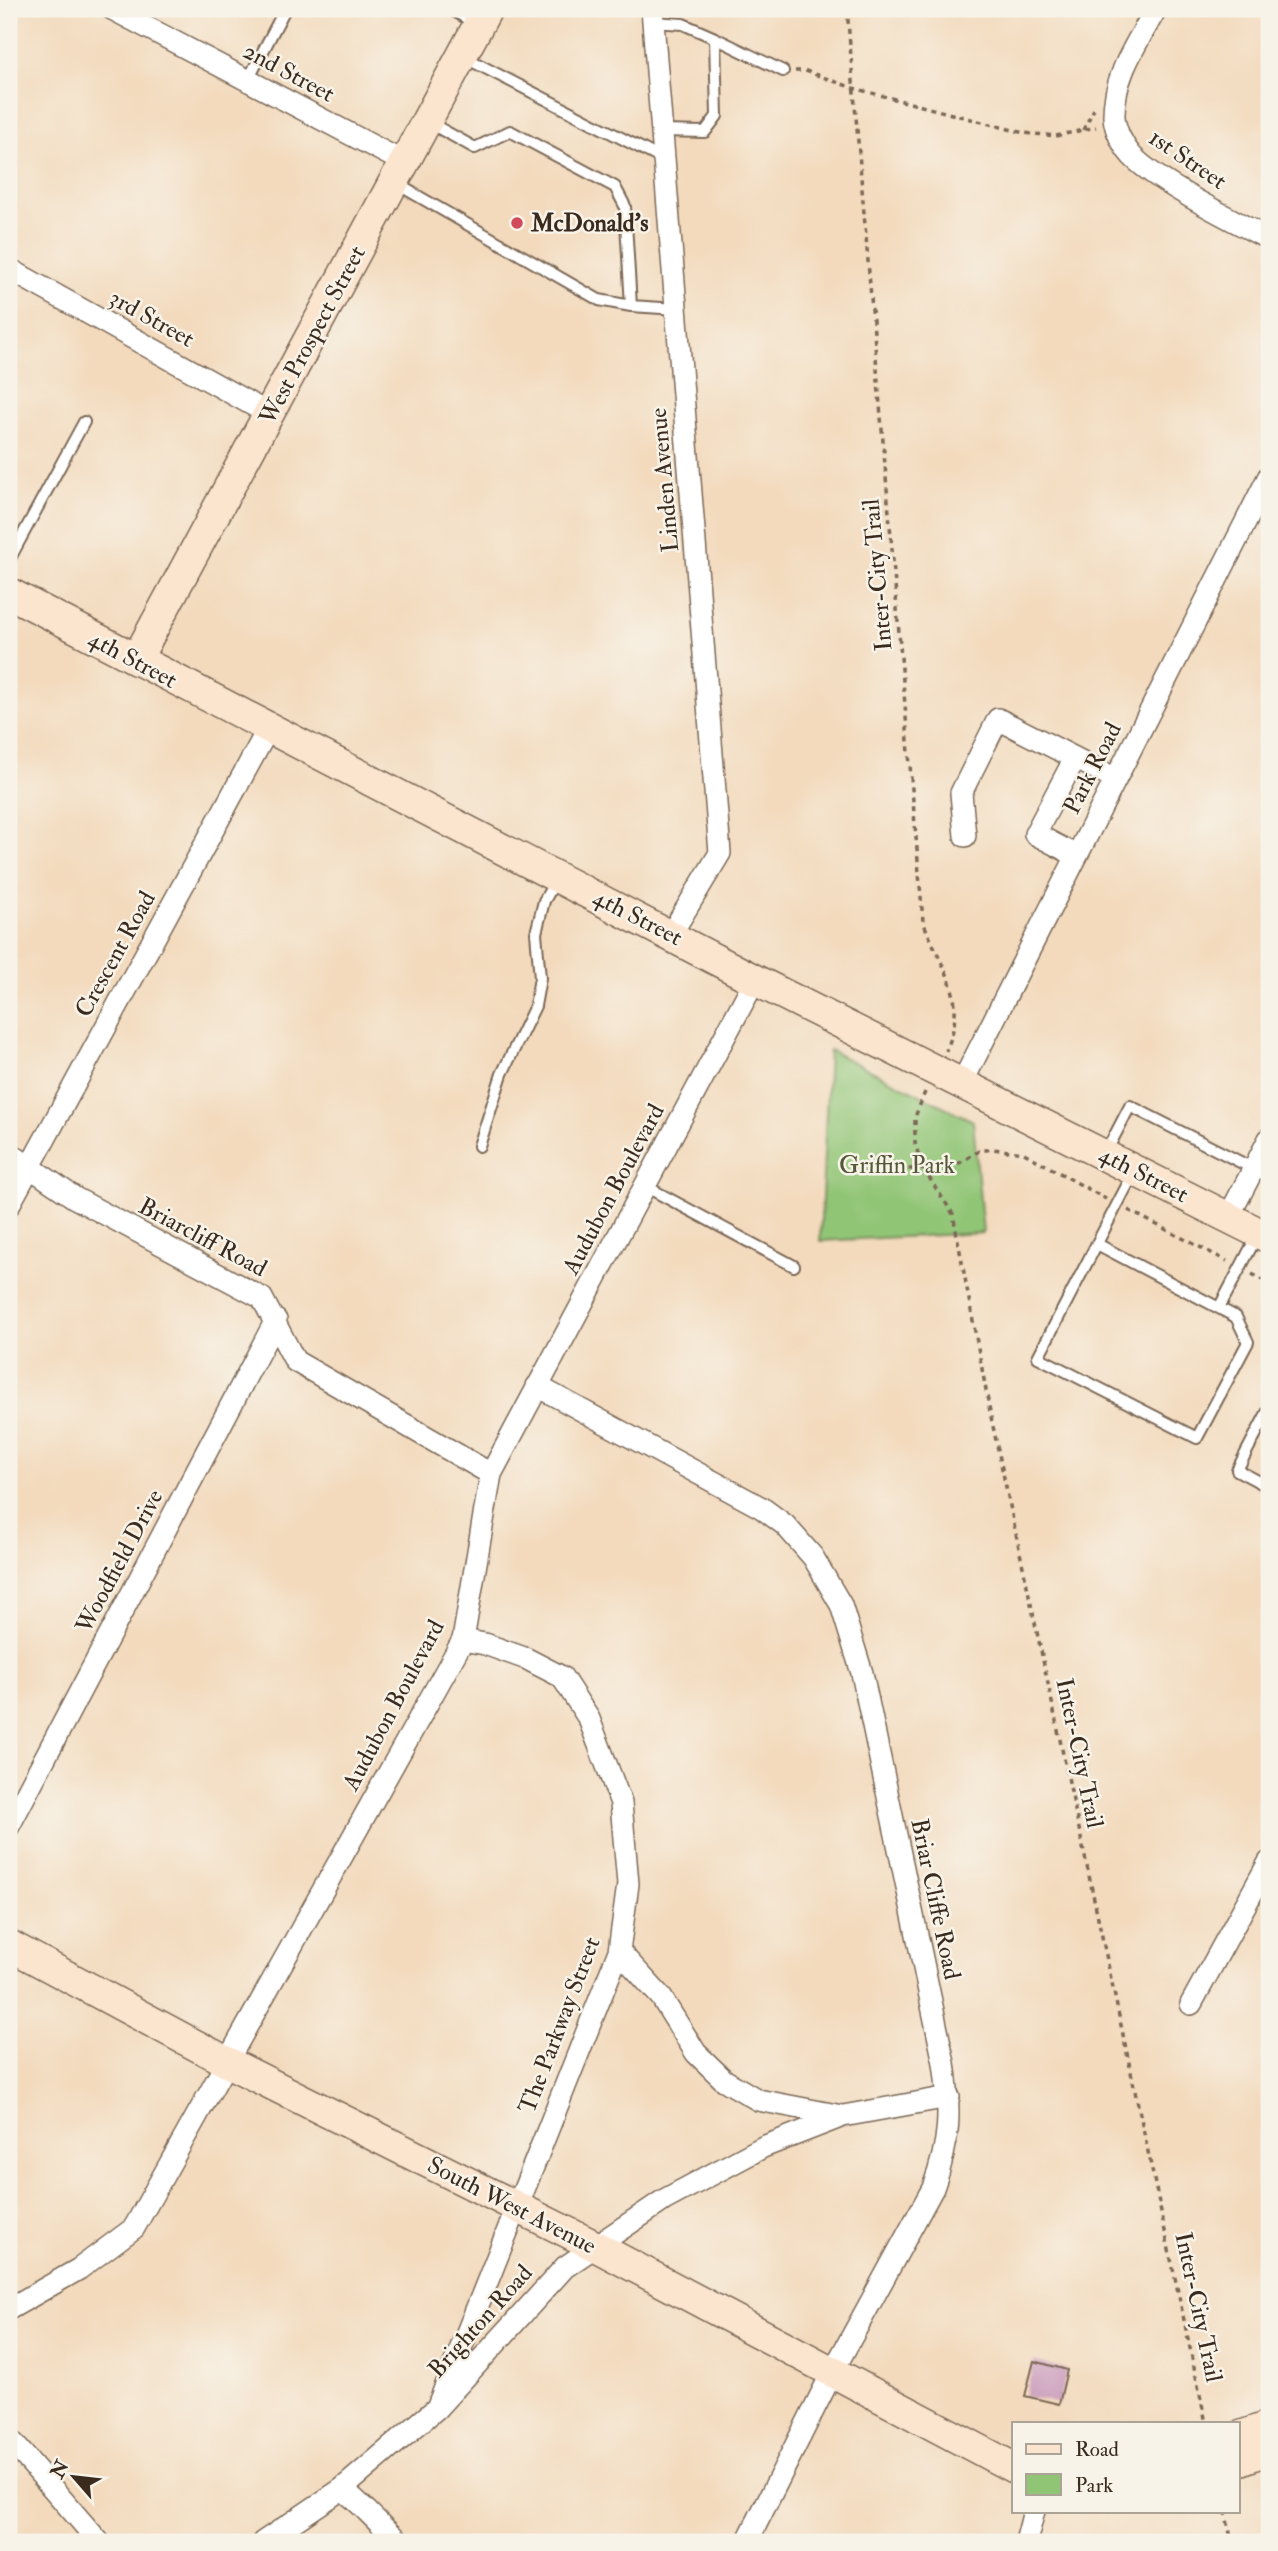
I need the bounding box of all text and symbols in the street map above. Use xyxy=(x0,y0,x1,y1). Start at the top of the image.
street label: 2nd Street xyxy=(238,35,340,110)
street label: 1st Street xyxy=(1143,122,1233,197)
place label: McDonald's xyxy=(530,208,649,239)
marker: McDonald's xyxy=(509,215,525,231)
street label: West Prospect Street xyxy=(252,240,373,431)
street label: 3rd Street xyxy=(104,282,200,355)
street label: Linden Avenue xyxy=(643,406,686,553)
street label: Inter-City Trail xyxy=(855,498,900,652)
street label: 4th Street xyxy=(83,623,183,696)
street label: Park Road xyxy=(1056,717,1129,819)
street label: 4th Street xyxy=(588,882,688,953)
street label: Crescent Road xyxy=(68,886,163,1023)
street label: Audubon Boulevard xyxy=(555,1098,672,1281)
street label: 4th Street xyxy=(1094,1139,1194,1210)
park label: Griffin Park xyxy=(839,1150,955,1181)
street label: Briarcliff Road xyxy=(133,1191,272,1284)
street label: Woodfield Drive xyxy=(68,1484,170,1639)
street label: Audubon Boulevard xyxy=(335,1614,452,1797)
street label: Inter-City Trail xyxy=(1049,1675,1111,1831)
street label: Briar Cliffe Road xyxy=(903,1816,968,1983)
street label: The Parkway Street xyxy=(512,1932,607,2118)
street label: South West Avenue xyxy=(422,2150,601,2261)
street label: Inter-City Trail xyxy=(1168,2229,1230,2385)
street label: Brighton Road xyxy=(421,2258,540,2384)
legend xyxy=(1012,2422,1240,2512)
text: Road xyxy=(1075,2436,1120,2463)
north arrow xyxy=(38,2442,108,2512)
text: N xyxy=(45,2455,75,2484)
text: Park xyxy=(1075,2472,1113,2499)

